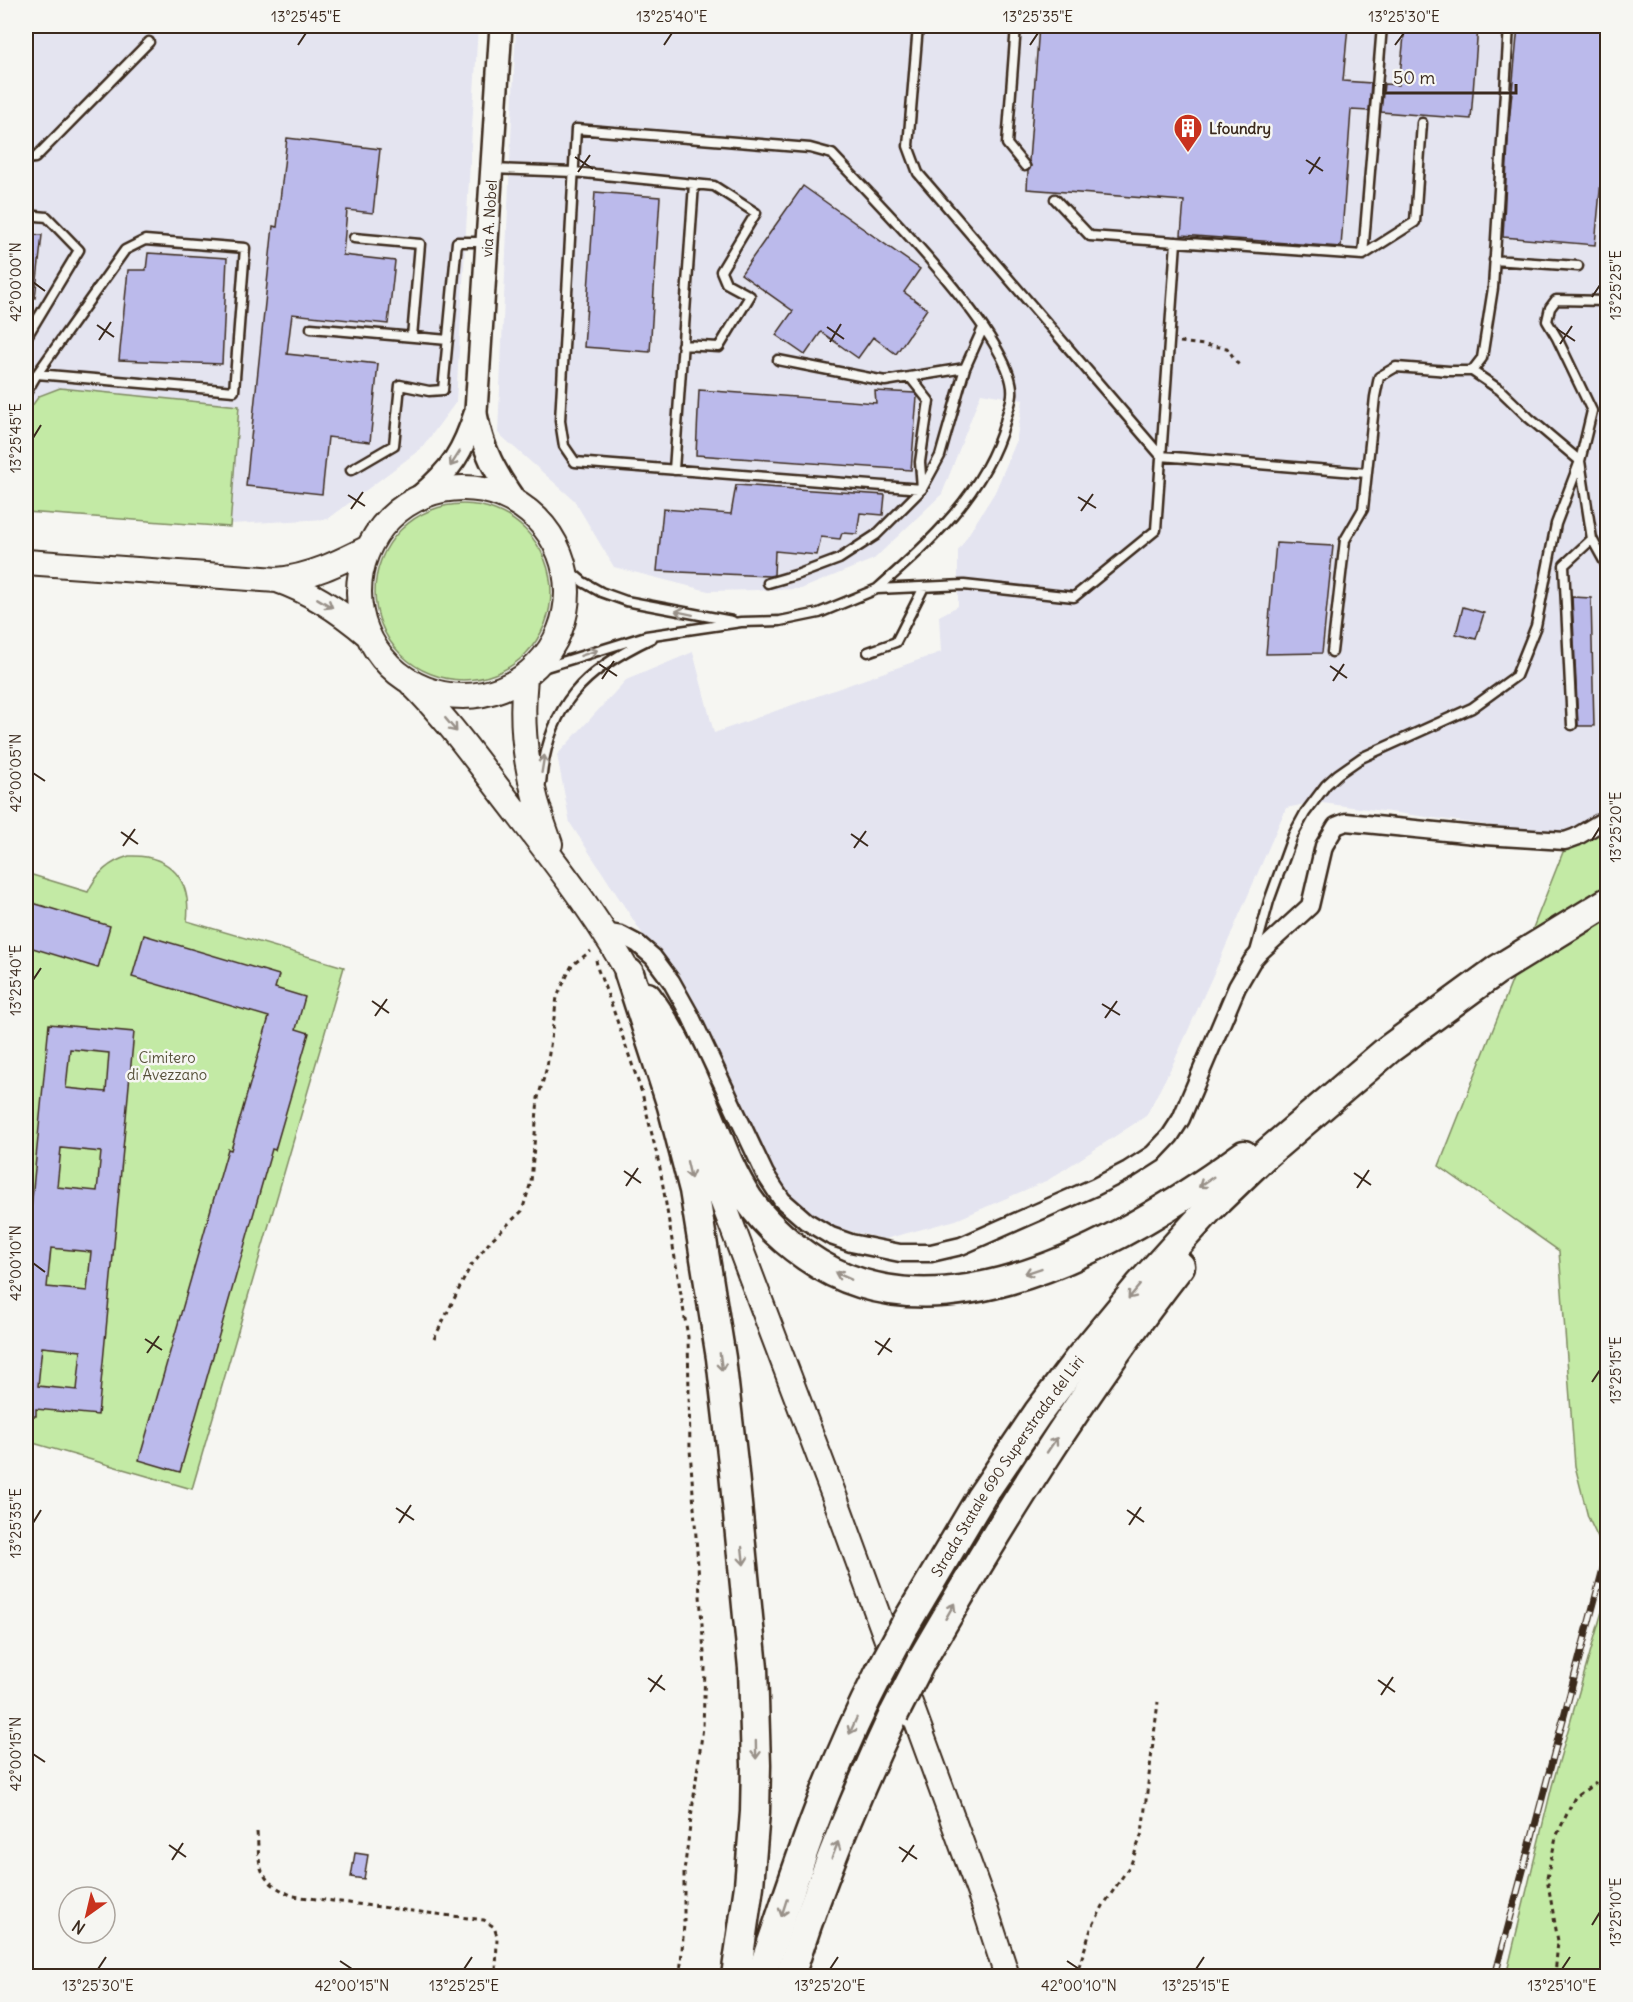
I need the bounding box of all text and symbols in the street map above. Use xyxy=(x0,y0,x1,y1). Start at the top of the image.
text: 13°25'45"E xyxy=(271,7,341,26)
text: 13°25'40"E xyxy=(636,7,708,26)
text: 13°25'35"E xyxy=(1003,7,1073,26)
text: 13°25'30"E xyxy=(1368,7,1440,26)
scale bar xyxy=(1384,57,1516,95)
text: 50 m xyxy=(1393,66,1435,89)
building icon: Lfoundry xyxy=(1172,112,1204,154)
place label: Lfoundry xyxy=(1209,119,1271,139)
street label: via A. Nobel xyxy=(477,179,500,258)
text: 42°00'00"N xyxy=(6,242,25,322)
text: 13°25'25"E xyxy=(1606,250,1625,320)
text: 13°25'45"E xyxy=(6,403,25,473)
one-way arrow xyxy=(449,450,461,467)
one-way arrow xyxy=(316,597,333,609)
one-way arrow xyxy=(674,606,693,618)
one-way arrow xyxy=(579,647,598,658)
one-way arrow xyxy=(444,717,457,733)
text: 42°00'05"N xyxy=(6,734,25,812)
one-way arrow xyxy=(538,755,549,774)
text: 13°25'20"E xyxy=(1606,791,1625,863)
text: 13°25'40"E xyxy=(6,944,25,1016)
park label: Cimitero di Avezzano xyxy=(127,1048,207,1084)
one-way arrow xyxy=(684,1160,696,1179)
one-way arrow xyxy=(1198,1176,1214,1188)
text: 42°00'10"N xyxy=(6,1225,25,1301)
one-way arrow xyxy=(1024,1266,1043,1277)
one-way arrow xyxy=(834,1270,852,1281)
one-way arrow xyxy=(1128,1284,1141,1300)
text: 13°25'15"E xyxy=(1606,1336,1625,1404)
one-way arrow xyxy=(716,1352,727,1371)
street label: Strada Statale 690 Superstrada del Liri xyxy=(926,1352,1087,1580)
one-way arrow xyxy=(1046,1436,1059,1453)
text: 13°25'35"E xyxy=(6,1488,25,1558)
one-way arrow xyxy=(738,1545,749,1565)
one-way arrow xyxy=(945,1602,956,1620)
text: 42°00'15"N xyxy=(6,1717,25,1791)
one-way arrow xyxy=(847,1717,858,1735)
one-way arrow xyxy=(750,1740,762,1760)
one-way arrow xyxy=(830,1841,841,1860)
text: 13°25'10"E xyxy=(1606,1877,1625,1946)
north arrow xyxy=(57,1885,117,1945)
one-way arrow xyxy=(778,1898,789,1917)
text: N xyxy=(68,1916,89,1939)
text: 13°25'30"E xyxy=(62,1976,134,1995)
text: 42°00'15"N xyxy=(315,1976,389,1995)
text: 13°25'25"E xyxy=(429,1976,499,1995)
text: 13°25'20"E xyxy=(794,1976,866,1995)
text: 42°00'10"N xyxy=(1041,1976,1117,1995)
text: 13°25'15"E xyxy=(1162,1976,1230,1995)
text: 13°25'10"E xyxy=(1528,1976,1597,1995)

